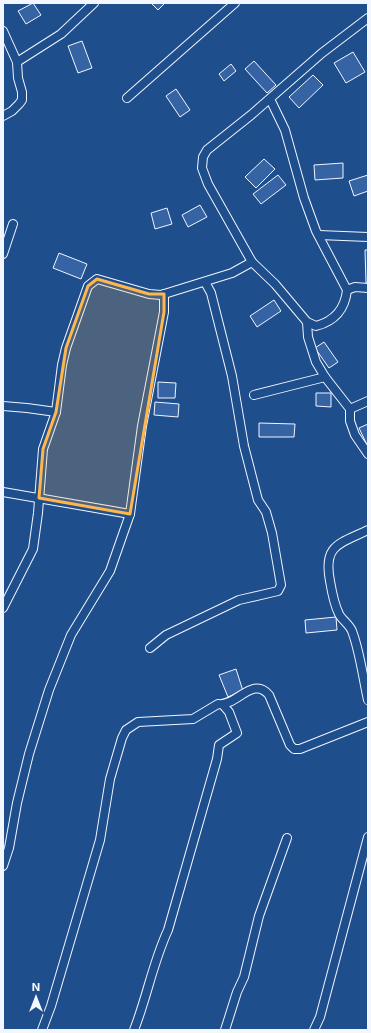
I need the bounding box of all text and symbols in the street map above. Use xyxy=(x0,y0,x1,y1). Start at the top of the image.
north arrow xyxy=(16,977,56,1017)
text: N xyxy=(32,980,40,994)

